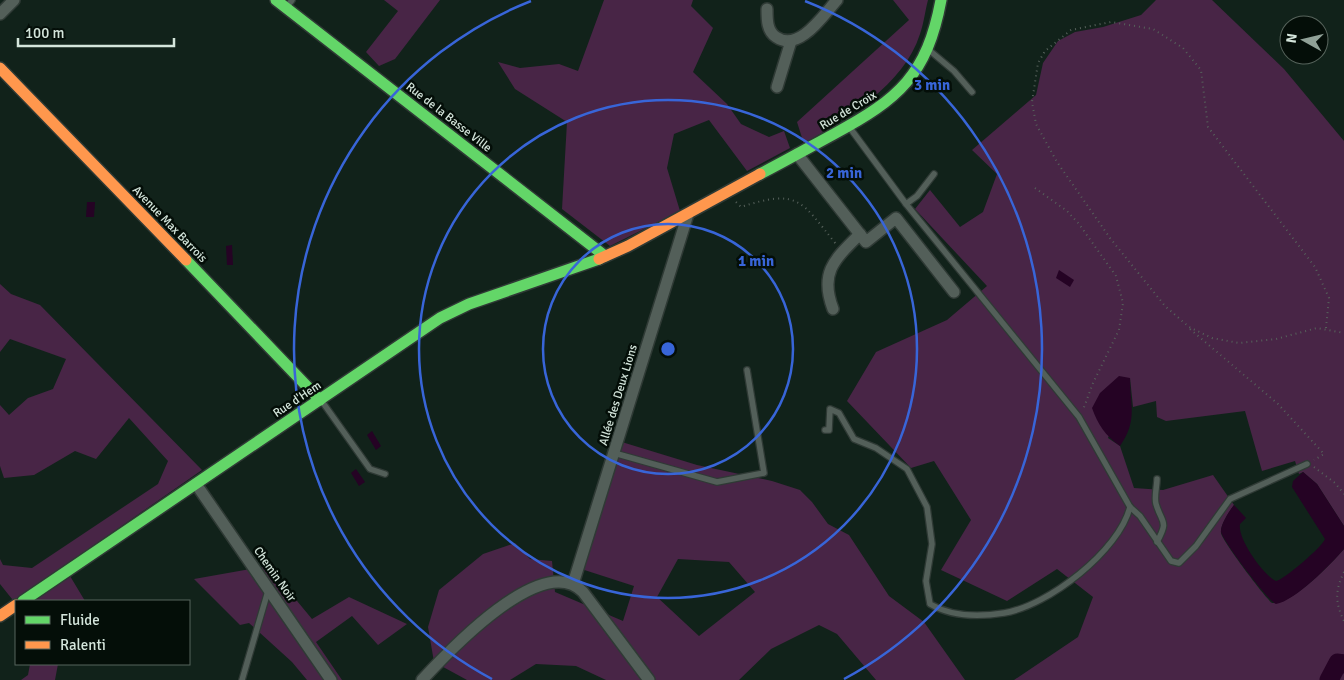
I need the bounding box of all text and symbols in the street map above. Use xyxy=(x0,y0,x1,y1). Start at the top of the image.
scale bar xyxy=(18,15,174,47)
north arrow xyxy=(1279,15,1329,65)
text: 100 m xyxy=(25,24,65,42)
text: N xyxy=(1283,32,1301,44)
text: 3 min xyxy=(914,76,950,94)
street label: Rue de la Basse Ville xyxy=(403,79,495,156)
street label: Rue de Croix xyxy=(817,87,880,133)
text: 2 min xyxy=(826,164,862,182)
street label: Avenue Max Barrois xyxy=(129,183,210,266)
text: 1 min xyxy=(738,252,774,270)
centre of rings xyxy=(659,340,677,358)
street label: Allée des Deux Lions xyxy=(596,343,641,447)
street label: Rue d'Hem xyxy=(270,378,324,421)
street label: Chemin Noir xyxy=(250,544,299,605)
legend xyxy=(15,600,190,665)
text: Fluide xyxy=(60,611,100,629)
text: Ralenti xyxy=(60,636,106,654)

